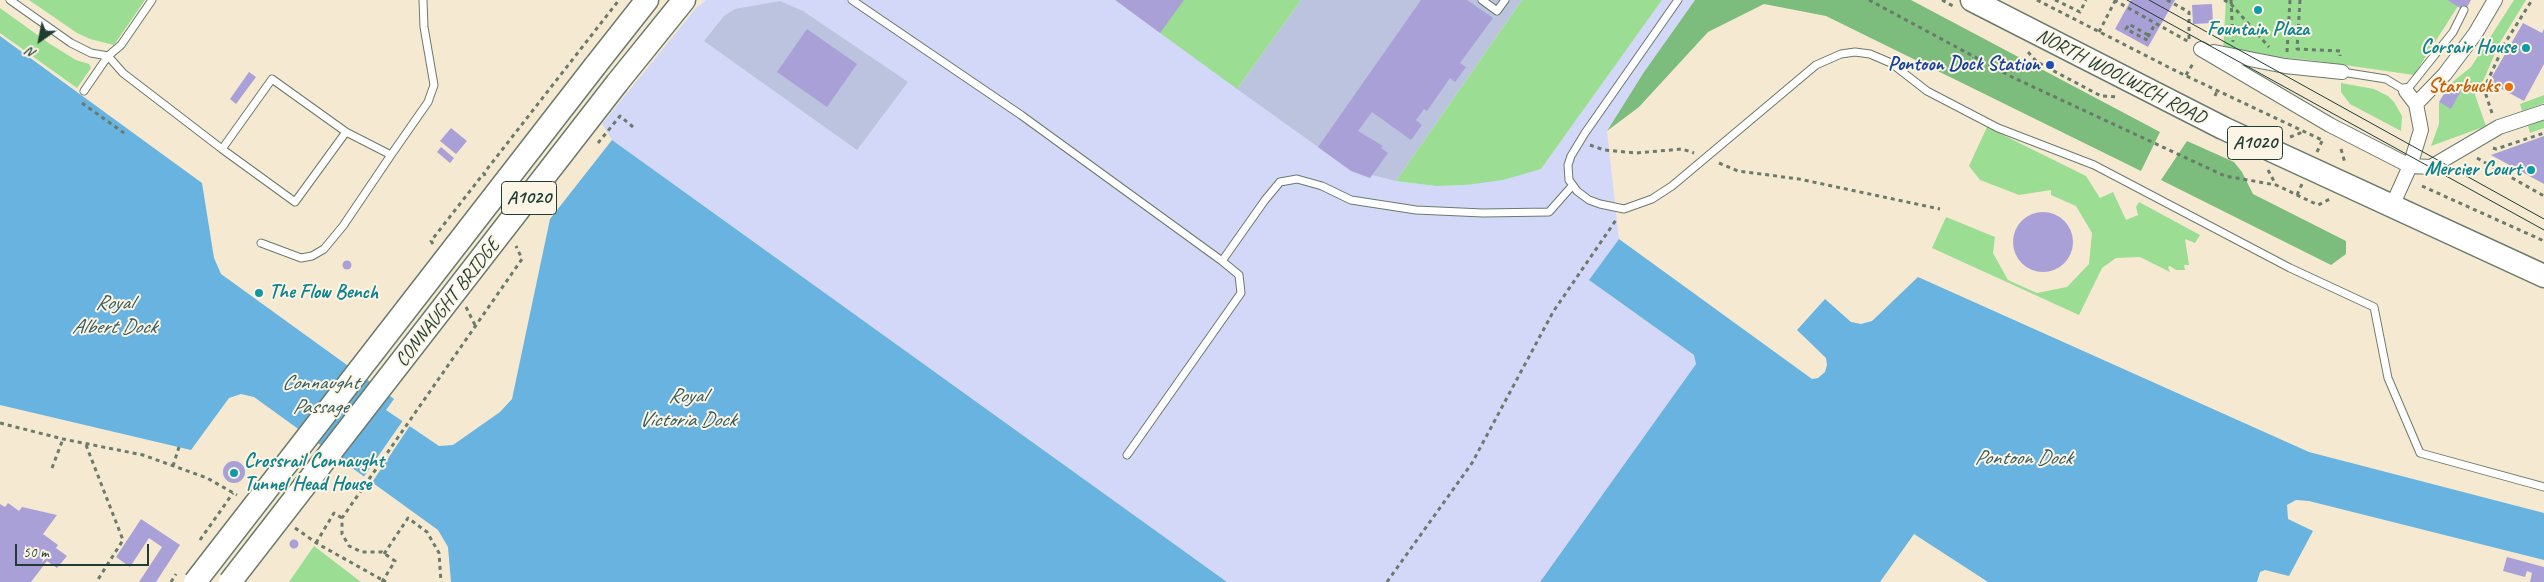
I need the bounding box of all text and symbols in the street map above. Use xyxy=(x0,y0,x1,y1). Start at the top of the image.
marker: Fountain Plaza xyxy=(2252,4,2264,16)
north arrow xyxy=(15,15,65,65)
place label: Fountain Plaza xyxy=(2207,18,2309,42)
street label: NORTH WOOLWICH ROAD xyxy=(2032,24,2210,130)
place label: Corsair House xyxy=(2421,36,2516,60)
marker: Corsair House xyxy=(2520,42,2532,54)
text: N xyxy=(23,44,40,62)
place label: Pontoon Dock Station xyxy=(1888,53,2040,77)
marker: Pontoon Dock Station xyxy=(2044,59,2056,71)
place label: Starbucks xyxy=(2428,75,2499,99)
marker: Starbucks xyxy=(2503,81,2515,93)
road number: A1020 xyxy=(2228,126,2282,160)
place label: Mercier Court xyxy=(2425,158,2521,182)
marker: Mercier Court xyxy=(2525,164,2537,176)
road number: A1020 xyxy=(502,182,556,214)
street label: CONNAUGHT BRIDGE xyxy=(390,234,506,372)
place label: The Flow Bench xyxy=(269,281,378,305)
marker: The Flow Bench xyxy=(253,287,265,299)
water label: Royal Albert Dock xyxy=(72,290,156,340)
water label: Connaught Passage xyxy=(282,370,358,420)
water label: Royal Victoria Dock xyxy=(639,383,735,433)
water label: Pontoon Dock xyxy=(1974,445,2072,471)
place label: Crossrail Connaught Tunnel Head House xyxy=(244,450,384,497)
marker: Crossrail Connaught Tunnel Head House xyxy=(228,467,240,479)
scale bar xyxy=(18,534,151,566)
text: 50 m xyxy=(23,543,49,562)

